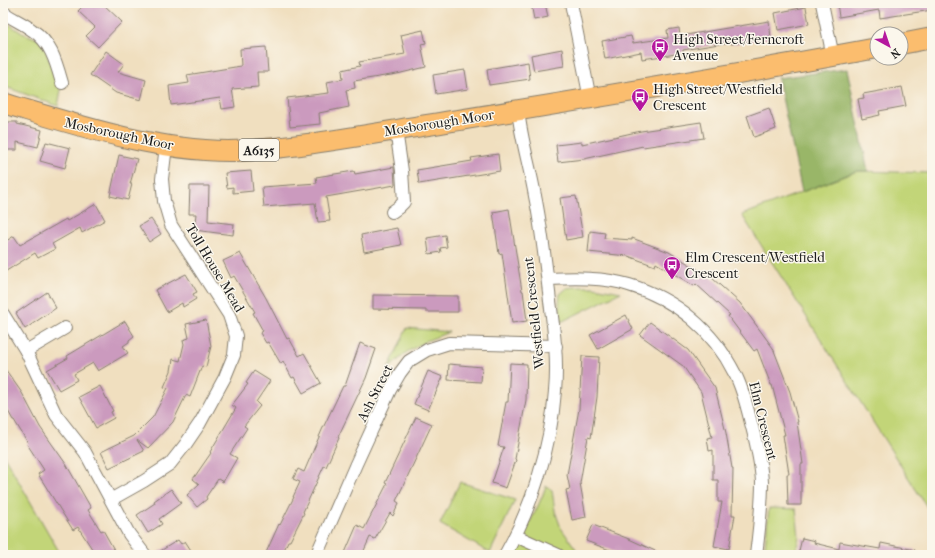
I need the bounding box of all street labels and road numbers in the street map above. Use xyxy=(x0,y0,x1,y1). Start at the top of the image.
street label: Mosborough Moor xyxy=(383,106,495,140)
street label: Mosborough Moor xyxy=(63,114,175,154)
road number: A6135 xyxy=(239,139,279,161)
street label: Toll House Mead xyxy=(182,221,248,316)
street label: Westfield Crescent xyxy=(520,256,548,371)
street label: Ash Street xyxy=(353,362,397,425)
street label: Elm Crescent xyxy=(745,380,781,462)

